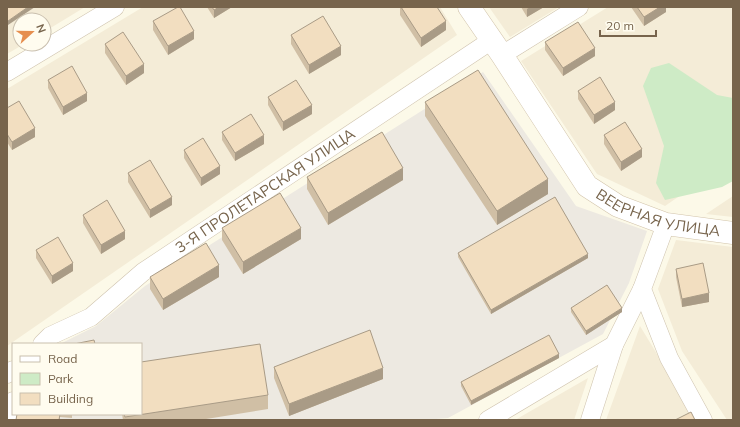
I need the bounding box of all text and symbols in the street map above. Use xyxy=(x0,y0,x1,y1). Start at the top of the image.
north arrow xyxy=(12,12,52,52)
scale bar xyxy=(600,12,656,38)
text: 20 m xyxy=(606,18,634,33)
text: N xyxy=(33,22,49,35)
street label: 3-Я ПРОЛЕТАРСКАЯ УЛИЦА xyxy=(171,124,358,257)
street label: ВЕЕРНАЯ УЛИЦА xyxy=(593,184,721,240)
legend xyxy=(12,343,142,415)
text: Road xyxy=(48,351,77,366)
text: Park xyxy=(48,371,74,386)
text: Building xyxy=(48,391,93,406)

